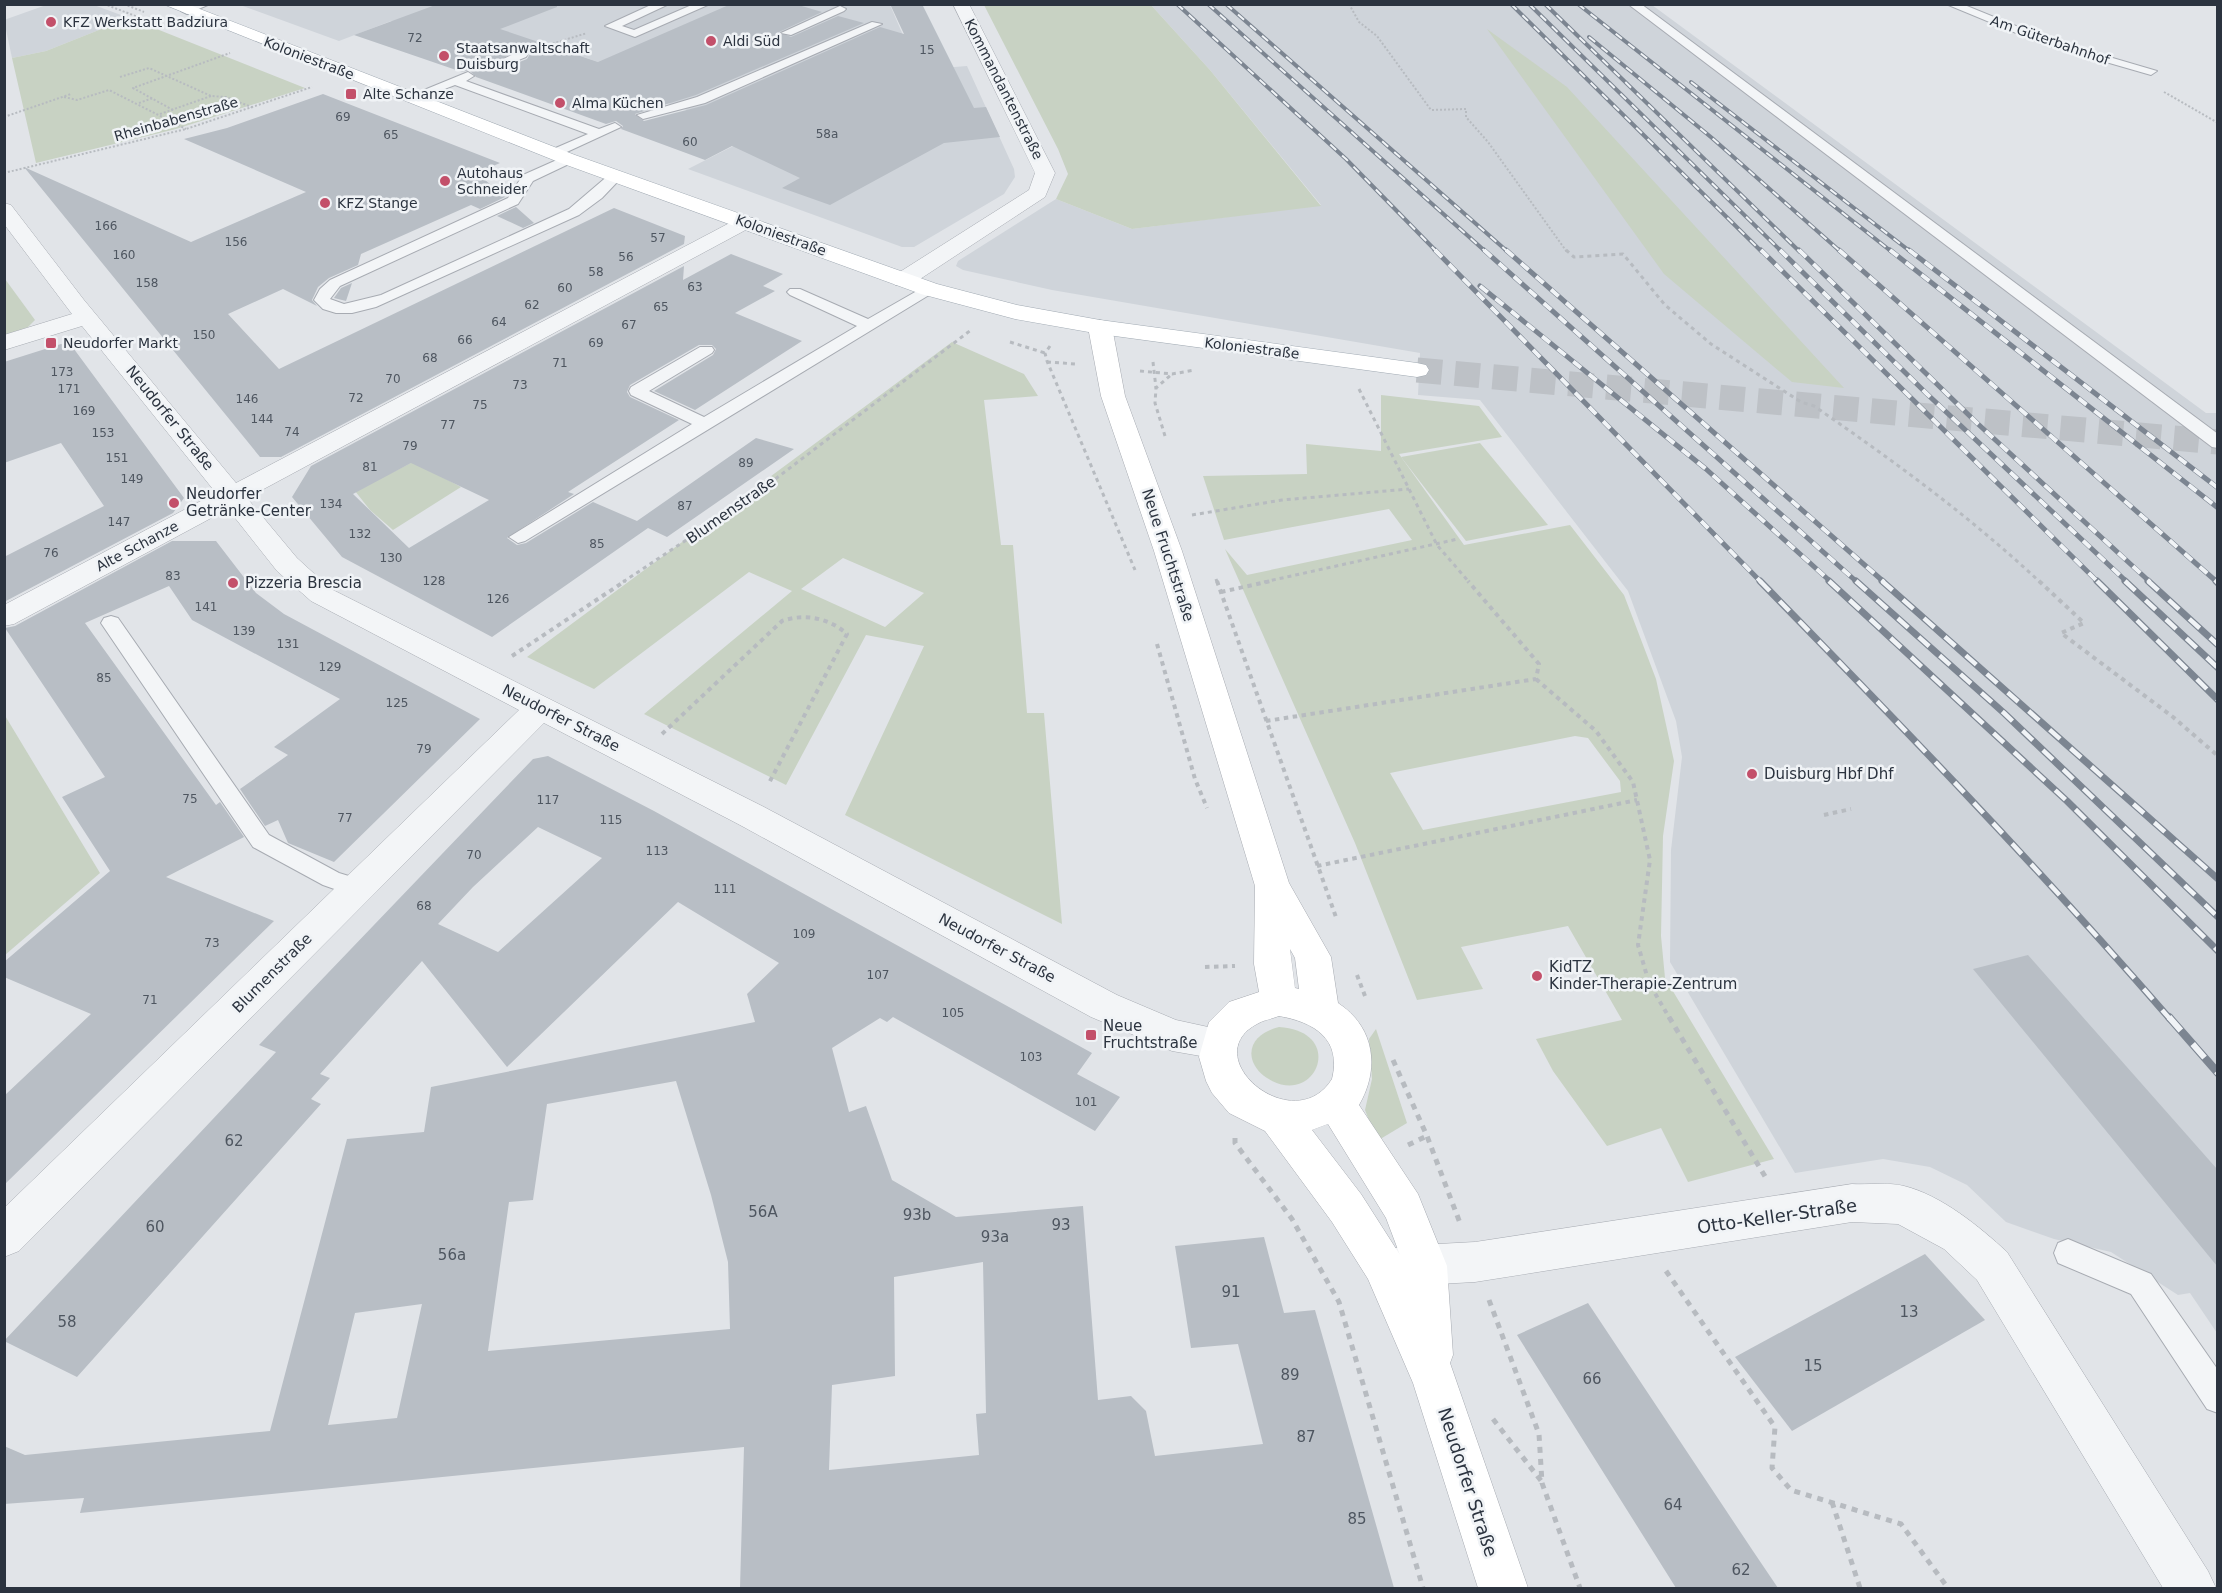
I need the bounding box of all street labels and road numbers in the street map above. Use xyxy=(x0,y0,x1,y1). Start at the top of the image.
street label: Am Güterbahnhof xyxy=(1988,12,2113,68)
street label: Kommandantenstraße xyxy=(962,16,1046,162)
street label: Koloniestraße xyxy=(262,33,356,83)
street label: Rheinbabenstraße xyxy=(112,94,240,144)
street label: Koloniestraße xyxy=(733,211,829,259)
street label: Koloniestraße xyxy=(1204,334,1300,362)
street label: Neudorfer Straße xyxy=(122,362,218,474)
street label: Blumenstraße xyxy=(683,473,779,547)
street label: Neue Fruchtstraße xyxy=(1138,486,1198,624)
street label: Alte Schanze xyxy=(93,518,181,574)
street label: Neudorfer Straße xyxy=(499,681,623,755)
street label: Neudorfer Straße xyxy=(936,910,1058,986)
street label: Blumenstraße xyxy=(228,929,316,1017)
street label: Otto-Keller-Straße xyxy=(1696,1194,1858,1238)
street label: Neudorfer Straße xyxy=(1434,1405,1502,1559)

